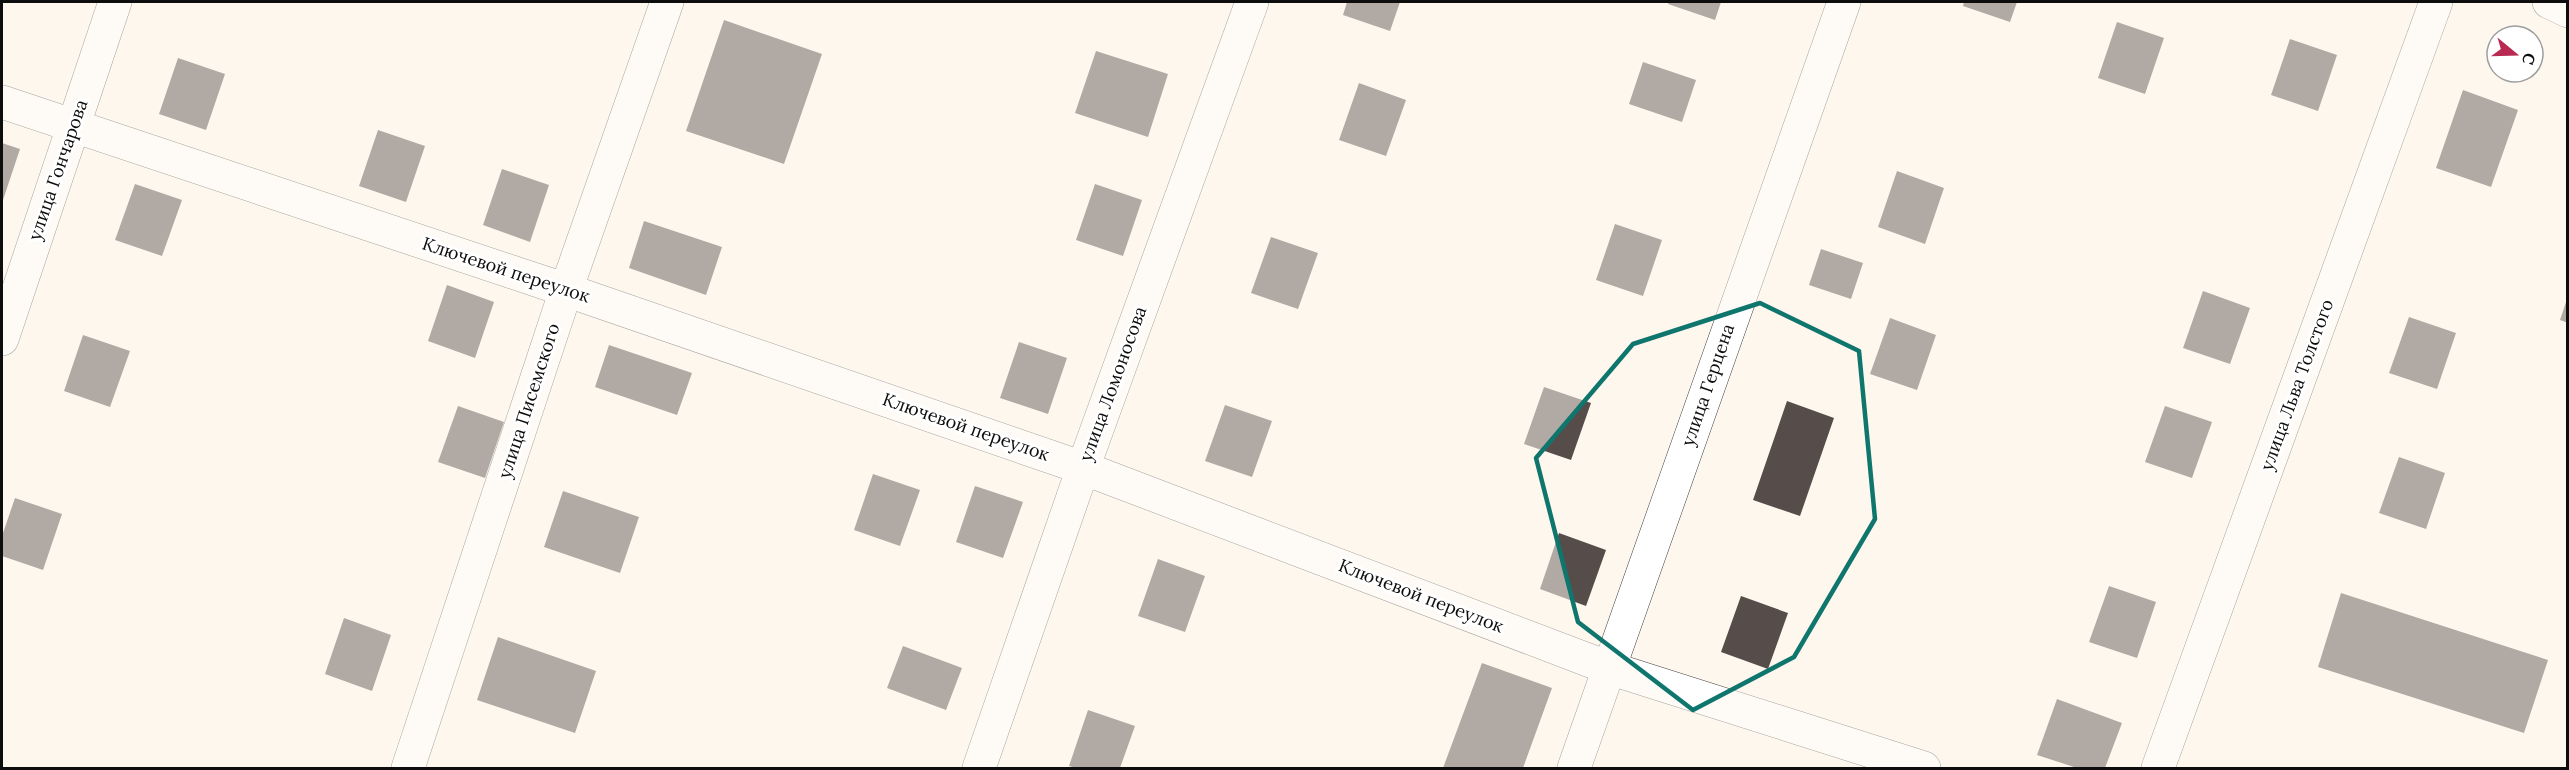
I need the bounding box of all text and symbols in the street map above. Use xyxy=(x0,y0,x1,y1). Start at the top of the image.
north arrow xyxy=(2485,24,2545,84)
text: С xyxy=(2518,50,2540,67)
street label: улица Гончарова xyxy=(23,96,92,243)
street label: Ключевой переулок xyxy=(419,232,593,308)
street label: улица Льва Толстого xyxy=(2255,296,2338,474)
street label: улица Ломоносова xyxy=(1074,303,1151,465)
street label: улица Писемского xyxy=(493,320,564,481)
street label: улица Герцена xyxy=(1676,321,1739,449)
street label: Ключевой переулок xyxy=(880,387,1053,466)
street label: Ключевой переулок xyxy=(1335,553,1507,638)

